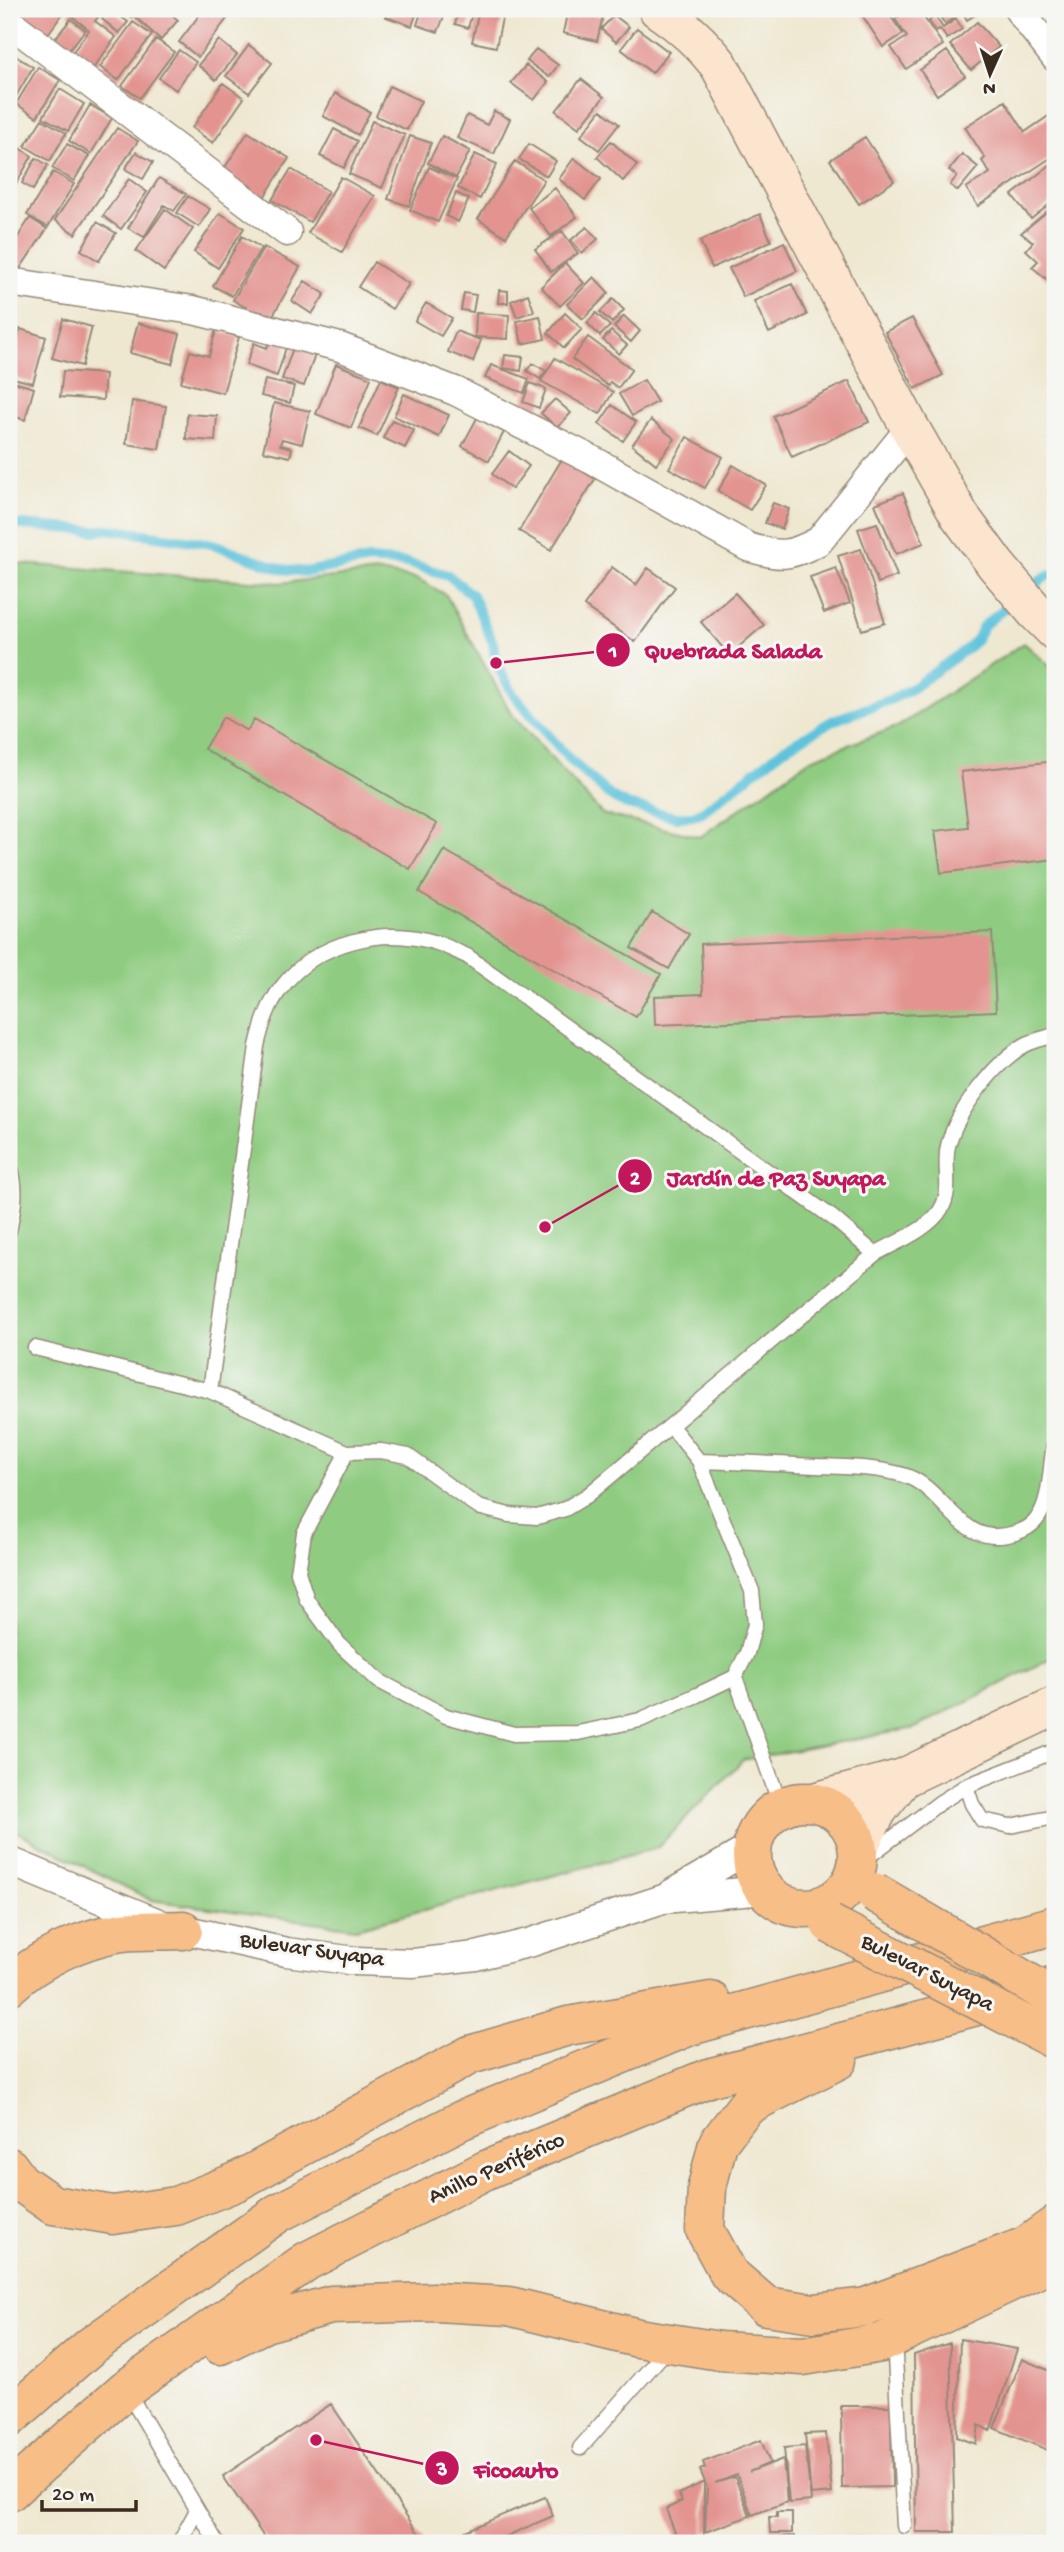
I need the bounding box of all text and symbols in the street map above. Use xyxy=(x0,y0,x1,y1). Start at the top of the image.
north arrow xyxy=(956,38,1026,108)
text: N xyxy=(982,76,996,99)
callout: Quebrada Salada xyxy=(595,628,836,673)
text: Quebrada Salada xyxy=(644,639,824,668)
text: 1 xyxy=(608,641,617,666)
callout: Jardín de Paz Suyapa xyxy=(618,1154,899,1199)
text: Jardín de Paz Suyapa xyxy=(666,1166,887,1195)
text: 2 xyxy=(630,1168,641,1193)
street label: Bulevar Suyapa xyxy=(237,1927,387,1975)
street label: Bulevar Suyapa xyxy=(855,1928,999,2020)
street label: Anillo Periférico xyxy=(425,2127,569,2211)
callout: Ficoauto xyxy=(424,2446,572,2491)
text: Ficoauto xyxy=(473,2458,559,2487)
text: 3 xyxy=(436,2459,448,2484)
scale bar xyxy=(42,2468,136,2512)
text: 20 m xyxy=(52,2484,94,2509)

